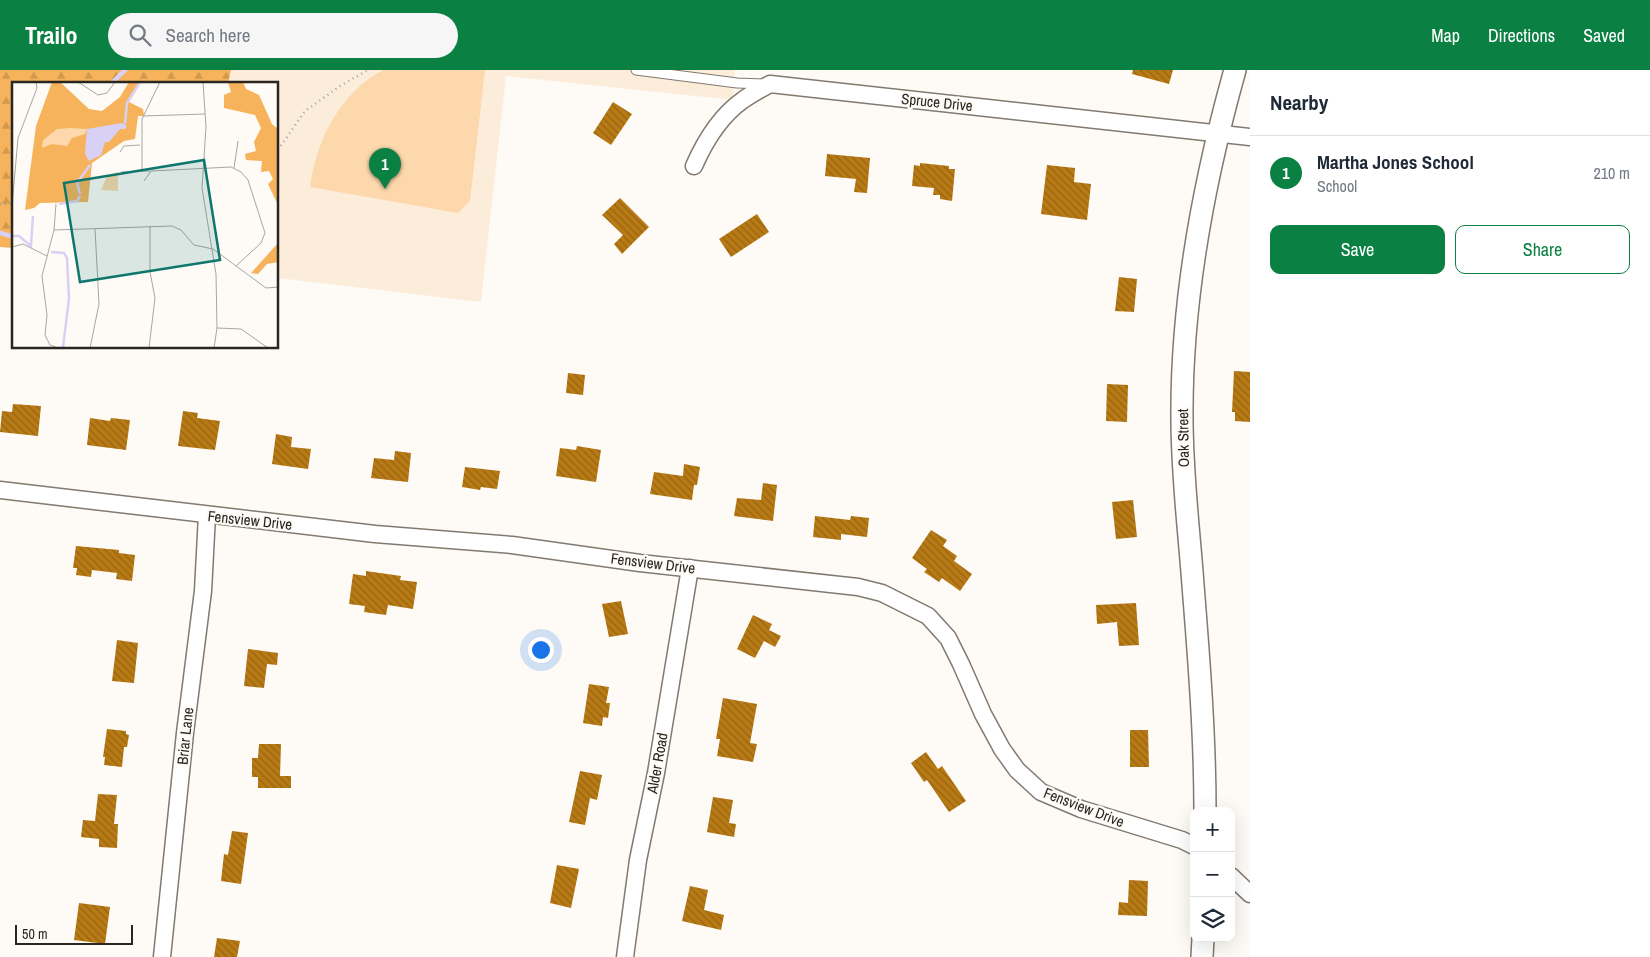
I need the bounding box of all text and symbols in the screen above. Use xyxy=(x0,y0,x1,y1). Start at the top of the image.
search box xyxy=(108,13,458,58)
text: Trailo xyxy=(25,19,78,51)
icon: search xyxy=(126,21,154,49)
text: Search here xyxy=(166,22,250,48)
text: Map xyxy=(1431,23,1460,48)
text: Directions xyxy=(1488,23,1555,48)
text: Saved xyxy=(1583,23,1625,48)
inset map xyxy=(12,82,279,349)
street label: Spruce Drive xyxy=(900,88,974,116)
text: Nearby xyxy=(1270,88,1328,117)
pin: 1 xyxy=(369,148,401,189)
text: Martha Jones School xyxy=(1317,149,1474,175)
text: 1 xyxy=(1282,162,1290,184)
text: 210 m xyxy=(1594,162,1630,184)
text: School xyxy=(1317,175,1357,197)
button: Save xyxy=(1270,225,1445,274)
button: Share xyxy=(1455,225,1630,274)
street label: Oak Street xyxy=(1172,408,1194,468)
street label: Fensview Drive xyxy=(207,505,293,535)
street label: Fensview Drive xyxy=(610,547,697,579)
your location xyxy=(528,637,554,663)
street label: Briar Lane xyxy=(172,706,198,766)
street label: Alder Road xyxy=(641,731,673,796)
street label: Fensview Drive xyxy=(1041,782,1128,832)
map controls xyxy=(1190,807,1235,942)
button: + xyxy=(1190,807,1235,852)
button: − xyxy=(1190,852,1235,897)
button: layers xyxy=(1190,897,1235,942)
scale bar xyxy=(15,922,132,945)
text: 50 m xyxy=(22,925,48,943)

